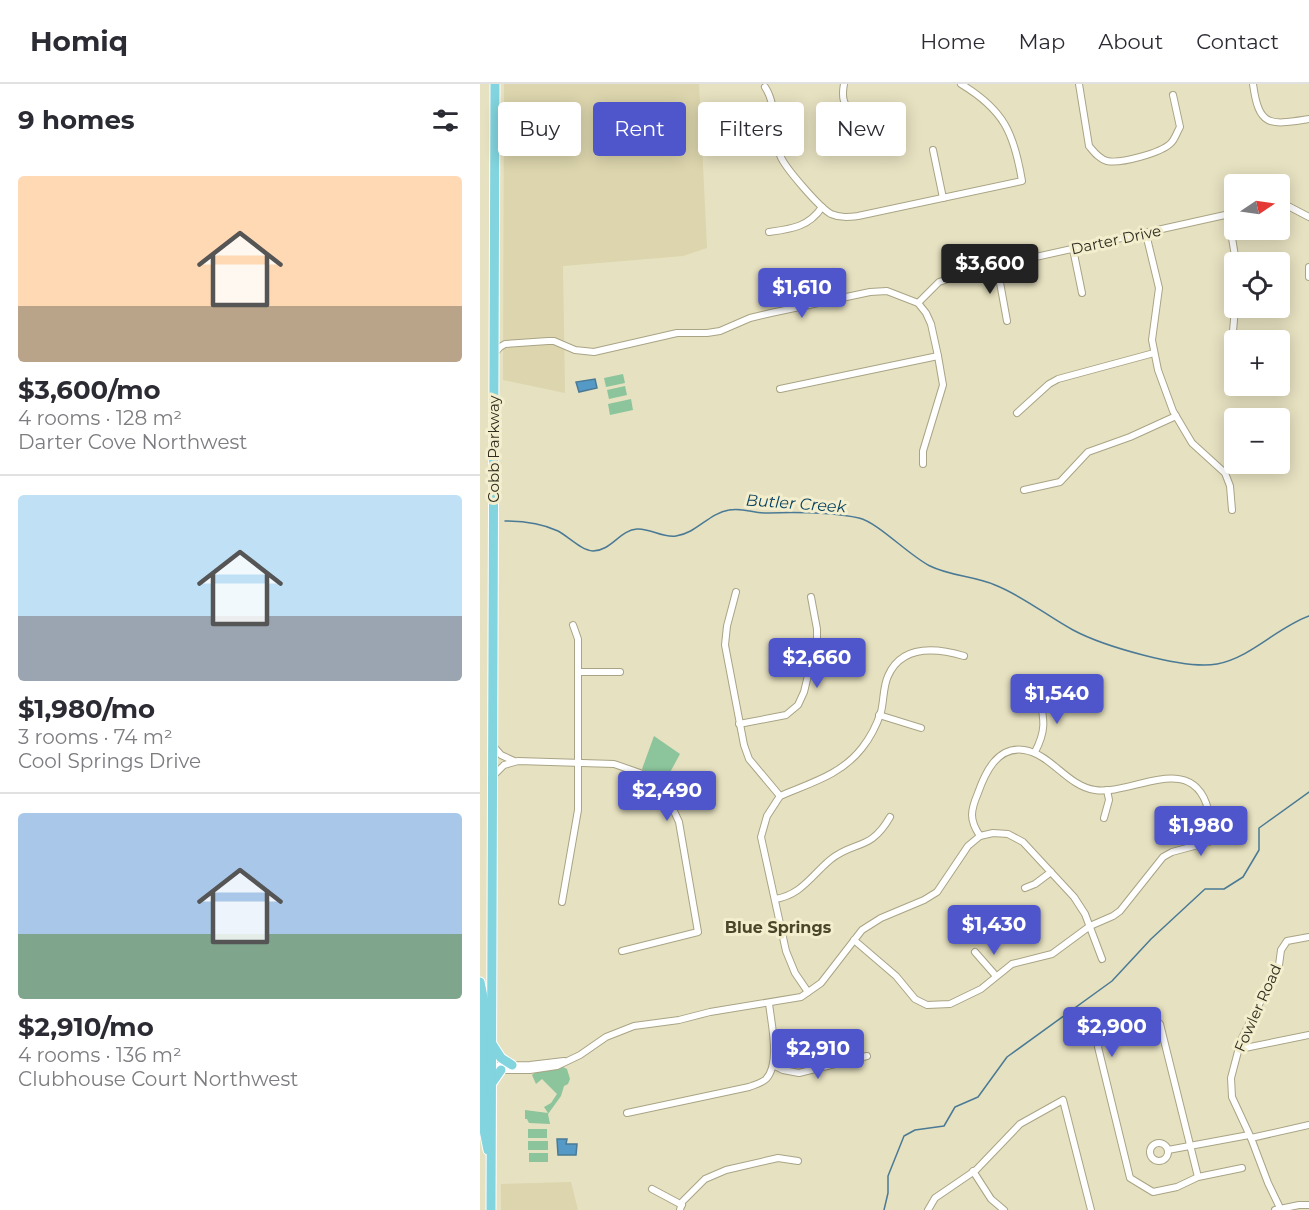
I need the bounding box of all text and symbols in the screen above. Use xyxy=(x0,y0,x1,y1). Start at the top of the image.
text: Homiq xyxy=(30,24,128,58)
text: Home xyxy=(920,29,985,54)
text: Map xyxy=(1018,29,1065,54)
text: About xyxy=(1098,29,1163,54)
text: Contact xyxy=(1196,29,1279,54)
chip: Buy xyxy=(498,102,581,156)
chip: Rent xyxy=(593,102,686,156)
chip: Filters xyxy=(698,102,804,156)
chip: New xyxy=(816,102,906,156)
text: 9 homes xyxy=(18,104,135,136)
icon: filters xyxy=(429,104,462,137)
north arrow xyxy=(1224,174,1290,240)
map controls xyxy=(1224,174,1290,474)
icon: home xyxy=(186,215,294,323)
street label: Darter Drive xyxy=(1069,221,1163,258)
pin: $3,600 xyxy=(941,244,1039,295)
text: $3,600 xyxy=(955,251,1025,275)
button: locate xyxy=(1224,252,1290,318)
pin: $1,610 xyxy=(753,268,851,319)
text: $1,610 xyxy=(772,275,832,299)
button: + xyxy=(1224,330,1290,396)
text: $3,600/mo xyxy=(18,374,161,406)
street label: Cobb Parkway xyxy=(484,394,503,503)
text: 4 rooms · 128 m² xyxy=(18,406,182,430)
button: − xyxy=(1224,408,1290,474)
text: Darter Cove Northwest xyxy=(18,430,247,454)
water label: Butler Creek xyxy=(745,491,848,517)
icon: home xyxy=(186,534,294,642)
pin: $2,660 xyxy=(768,638,866,689)
text: $2,660 xyxy=(783,645,851,669)
pin: $1,540 xyxy=(1008,674,1106,725)
text: $1,540 xyxy=(1025,681,1089,705)
text: $1,980/mo xyxy=(18,693,155,725)
text: 3 rooms · 74 m² xyxy=(18,725,173,749)
text: Cool Springs Drive xyxy=(18,749,201,773)
pin: $2,490 xyxy=(618,771,716,822)
text: $2,490 xyxy=(632,778,702,802)
pin: $1,980 xyxy=(1152,806,1250,857)
text: $1,980 xyxy=(1168,813,1234,837)
icon: home xyxy=(186,852,294,960)
pin: $1,430 xyxy=(945,905,1043,956)
text: $1,430 xyxy=(962,912,1026,936)
district label: Blue Springs xyxy=(725,918,832,937)
street label: Fowler Road xyxy=(1230,961,1285,1055)
pin: $2,900 xyxy=(1063,1007,1161,1058)
text: $2,910/mo xyxy=(18,1011,154,1043)
text: $2,900 xyxy=(1077,1014,1147,1038)
pin: $2,910 xyxy=(769,1029,867,1080)
text: $2,910 xyxy=(786,1036,850,1060)
text: 4 rooms · 136 m² xyxy=(18,1043,182,1067)
text: Clubhouse Court Northwest xyxy=(18,1067,298,1091)

